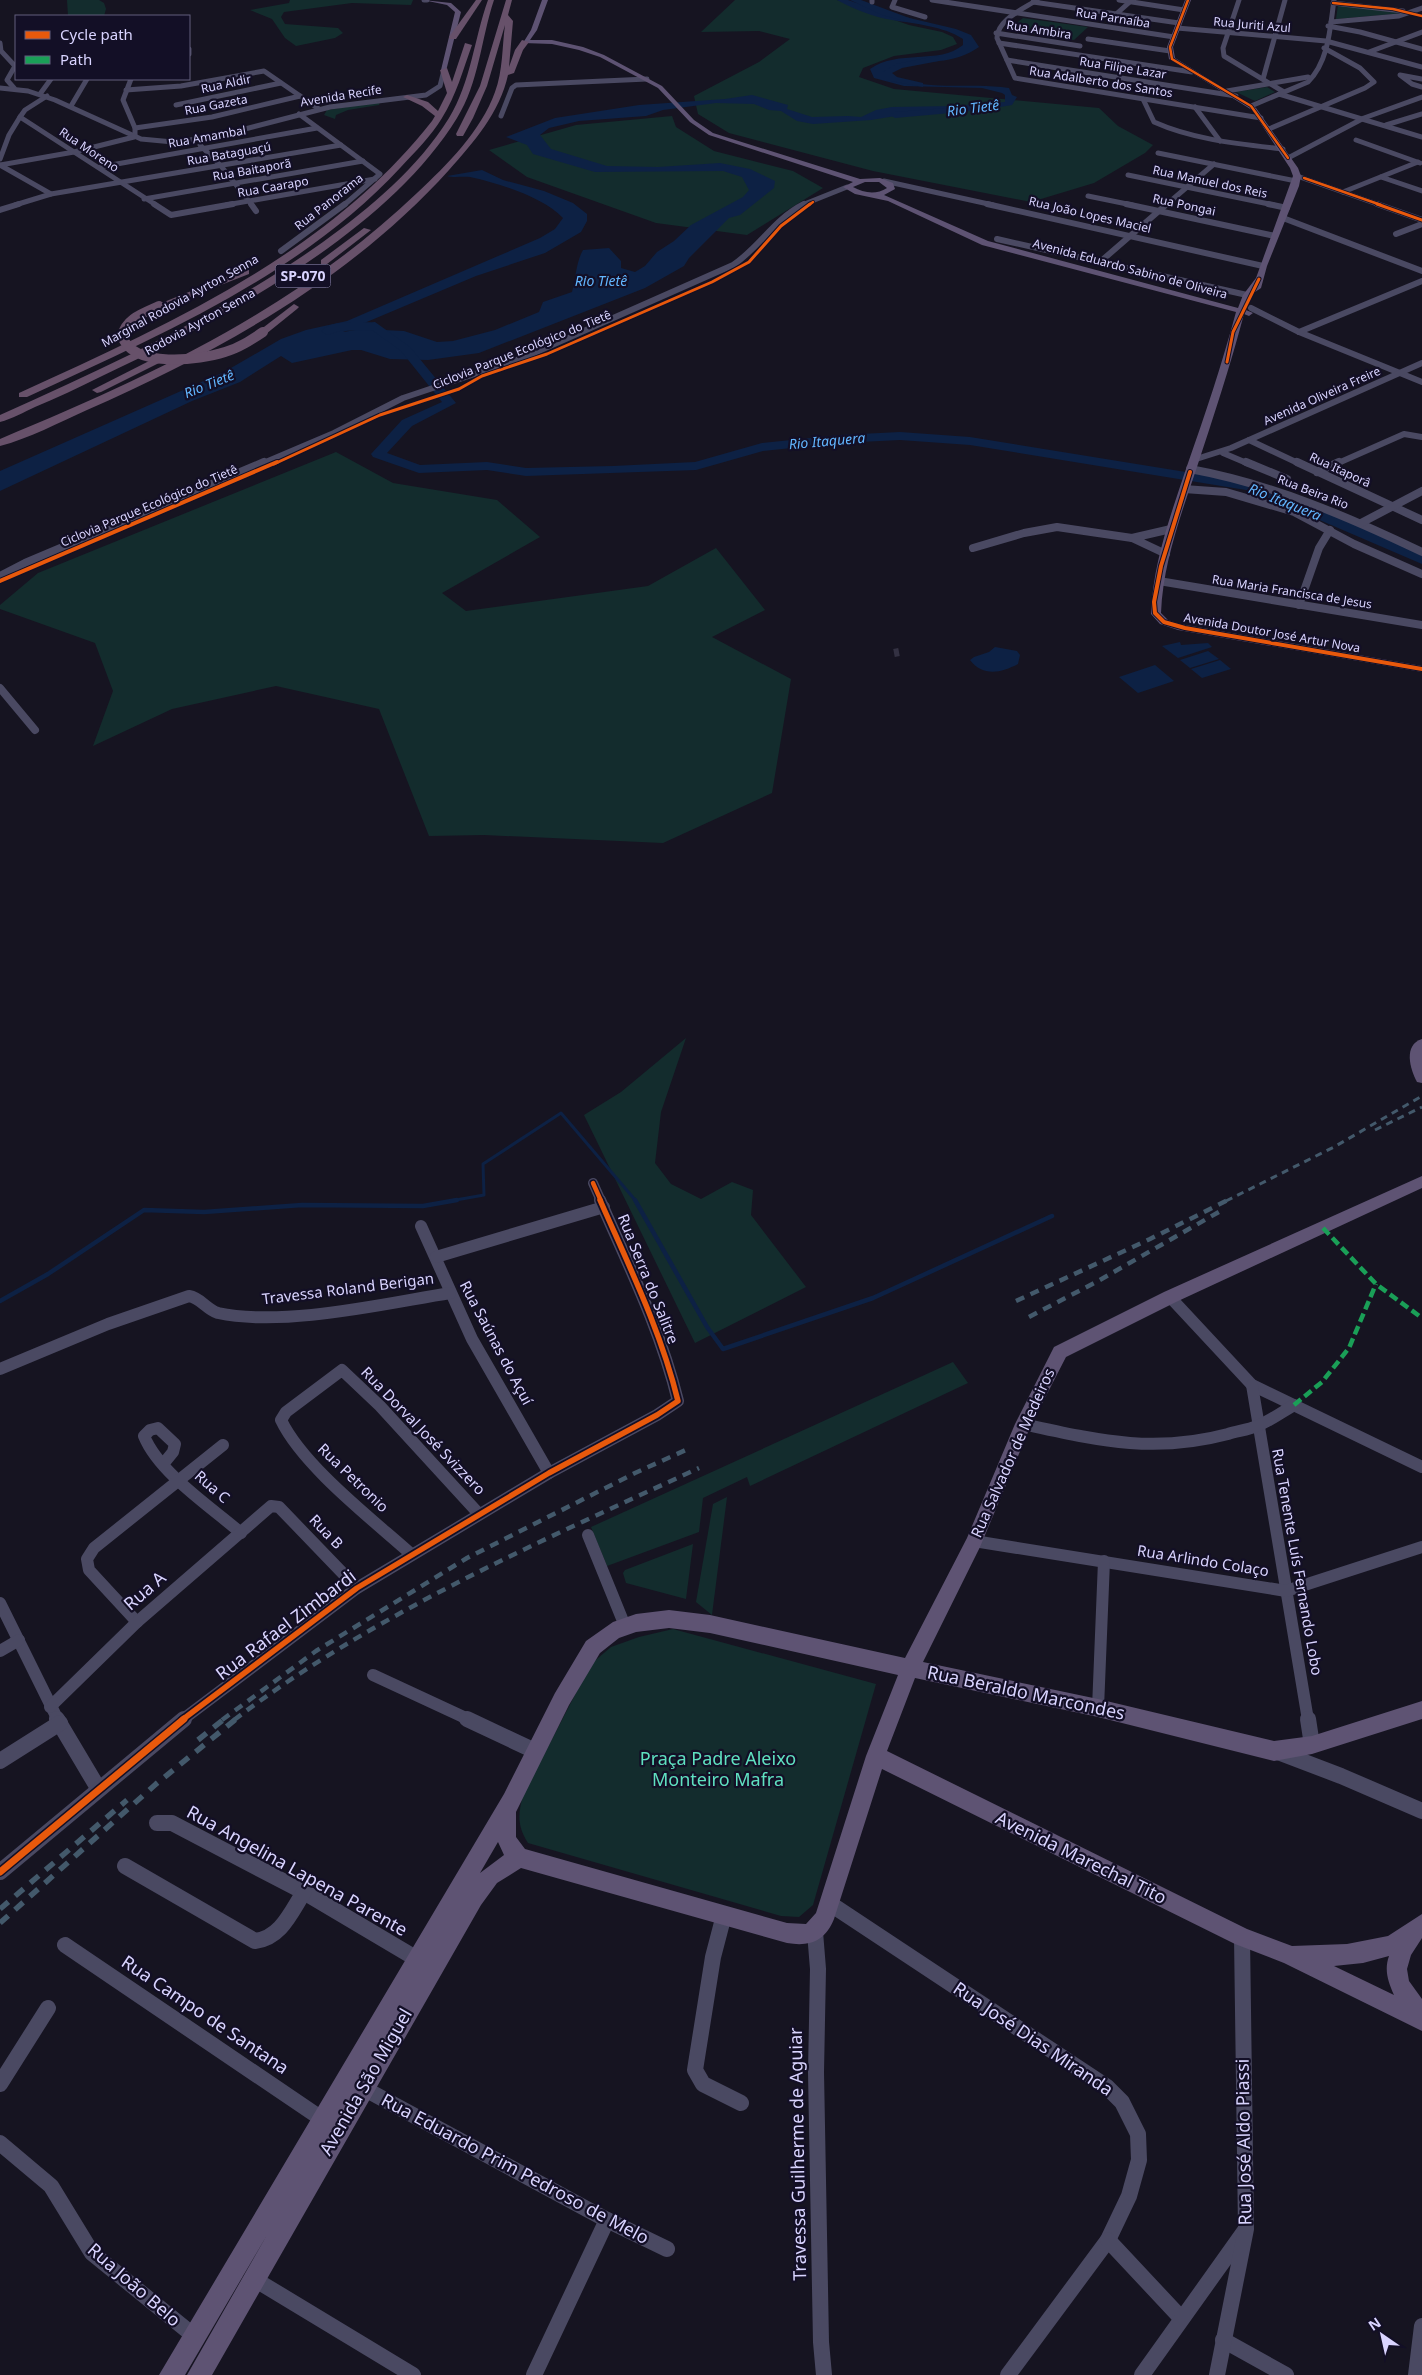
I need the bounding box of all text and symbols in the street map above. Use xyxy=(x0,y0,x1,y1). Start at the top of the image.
street label: Rua Parnaíba xyxy=(1075,3,1151,32)
street label: Rua Juriti Azul xyxy=(1213,13,1292,36)
legend xyxy=(15,15,190,80)
street label: Rua Ambira xyxy=(1005,16,1073,43)
text: Cycle path xyxy=(60,24,133,44)
text: Path xyxy=(60,49,92,69)
street label: Rua Filipe Lazar xyxy=(1078,52,1168,83)
street label: Rua Adalberto dos Santos xyxy=(1028,62,1174,101)
street label: Rua Aldir xyxy=(199,70,253,97)
street label: Avenida Recife xyxy=(299,81,383,110)
street label: Rua Gazeta xyxy=(183,90,249,119)
water label: Rio Tietê xyxy=(946,95,1000,120)
street label: Rua Amambal xyxy=(167,121,247,152)
street label: Rua Moreno xyxy=(56,123,123,176)
street label: Rua Bataguaçú xyxy=(186,138,272,169)
street label: Rua Baitaporã xyxy=(211,154,293,185)
street label: Rua Manuel dos Reis xyxy=(1151,161,1269,202)
street label: Rua Panorama xyxy=(291,169,367,234)
street label: Rua Caarapo xyxy=(236,172,310,201)
street label: Rua Pongai xyxy=(1151,190,1217,219)
street label: Rua João Lopes Maciel xyxy=(1027,192,1153,237)
street label: Avenida Eduardo Sabino de Oliveira xyxy=(1031,234,1229,303)
street label: Marginal Rodovia Ayrton Senna xyxy=(99,252,261,350)
road number: SP-070 xyxy=(276,264,330,288)
water label: Rio Tietê xyxy=(575,271,627,290)
street label: Rodovia Ayrton Senna xyxy=(142,286,258,358)
street label: Ciclovia Parque Ecológico do Tietê xyxy=(430,306,614,393)
street label: Avenida Oliveira Freire xyxy=(1260,362,1383,429)
water label: Rio Tietê xyxy=(181,365,237,402)
water label: Rio Itaquera xyxy=(788,428,866,453)
street label: Rua Itaporâ xyxy=(1307,448,1374,491)
street label: Ciclovia Parque Ecológico do Tietê xyxy=(58,460,240,551)
street label: Rua Beira Rio xyxy=(1275,470,1351,513)
water label: Rio Itaquera xyxy=(1246,478,1324,525)
street label: Rua Maria Francisca de Jesus xyxy=(1211,570,1374,613)
street label: Avenida Doutor José Artur Nova xyxy=(1182,609,1362,656)
street label: Rua Serra do Salitre xyxy=(614,1211,684,1347)
street label: Travessa Roland Berigan xyxy=(261,1268,435,1308)
street label: Rua Saúnas do Açuí xyxy=(456,1277,539,1409)
street label: Rua Dorval José Svizzero xyxy=(357,1362,490,1499)
street label: Rua Salvador de Medeiros xyxy=(966,1365,1058,1540)
street label: Rua Petronio xyxy=(314,1438,393,1516)
street label: Rua Tenente Luís Fernando Lobo xyxy=(1268,1447,1328,1677)
street label: Rua C xyxy=(191,1465,235,1507)
street label: Rua B xyxy=(305,1510,348,1553)
street label: Rua Arlindo Colaço xyxy=(1136,1540,1270,1580)
street label: Rua Rafael Zimbardi xyxy=(210,1563,360,1685)
street label: Rua A xyxy=(118,1565,171,1615)
street label: Rua Beraldo Marcondes xyxy=(925,1659,1127,1725)
park label: Praça Padre Aleixo Monteiro Mafra xyxy=(640,1746,796,1791)
street label: Rua Angelina Lapena Parente xyxy=(183,1799,412,1941)
street label: Avenida Marechal Tito xyxy=(992,1805,1171,1909)
street label: Rua Campo de Santana xyxy=(117,1949,294,2079)
street label: Rua José Dias Miranda xyxy=(949,1976,1118,2101)
street label: Avenida São Miguel xyxy=(313,2004,417,2159)
street label: Travessa Guilherme de Aguiar xyxy=(783,2027,811,2281)
street label: Rua José Aldo Piassi xyxy=(1230,2058,1256,2226)
street label: Rua Eduardo Prim Pedroso de Melo xyxy=(377,2087,653,2249)
street label: Rua João Belo xyxy=(83,2237,186,2331)
north arrow xyxy=(1357,2310,1407,2360)
text: N xyxy=(1364,2313,1384,2335)

